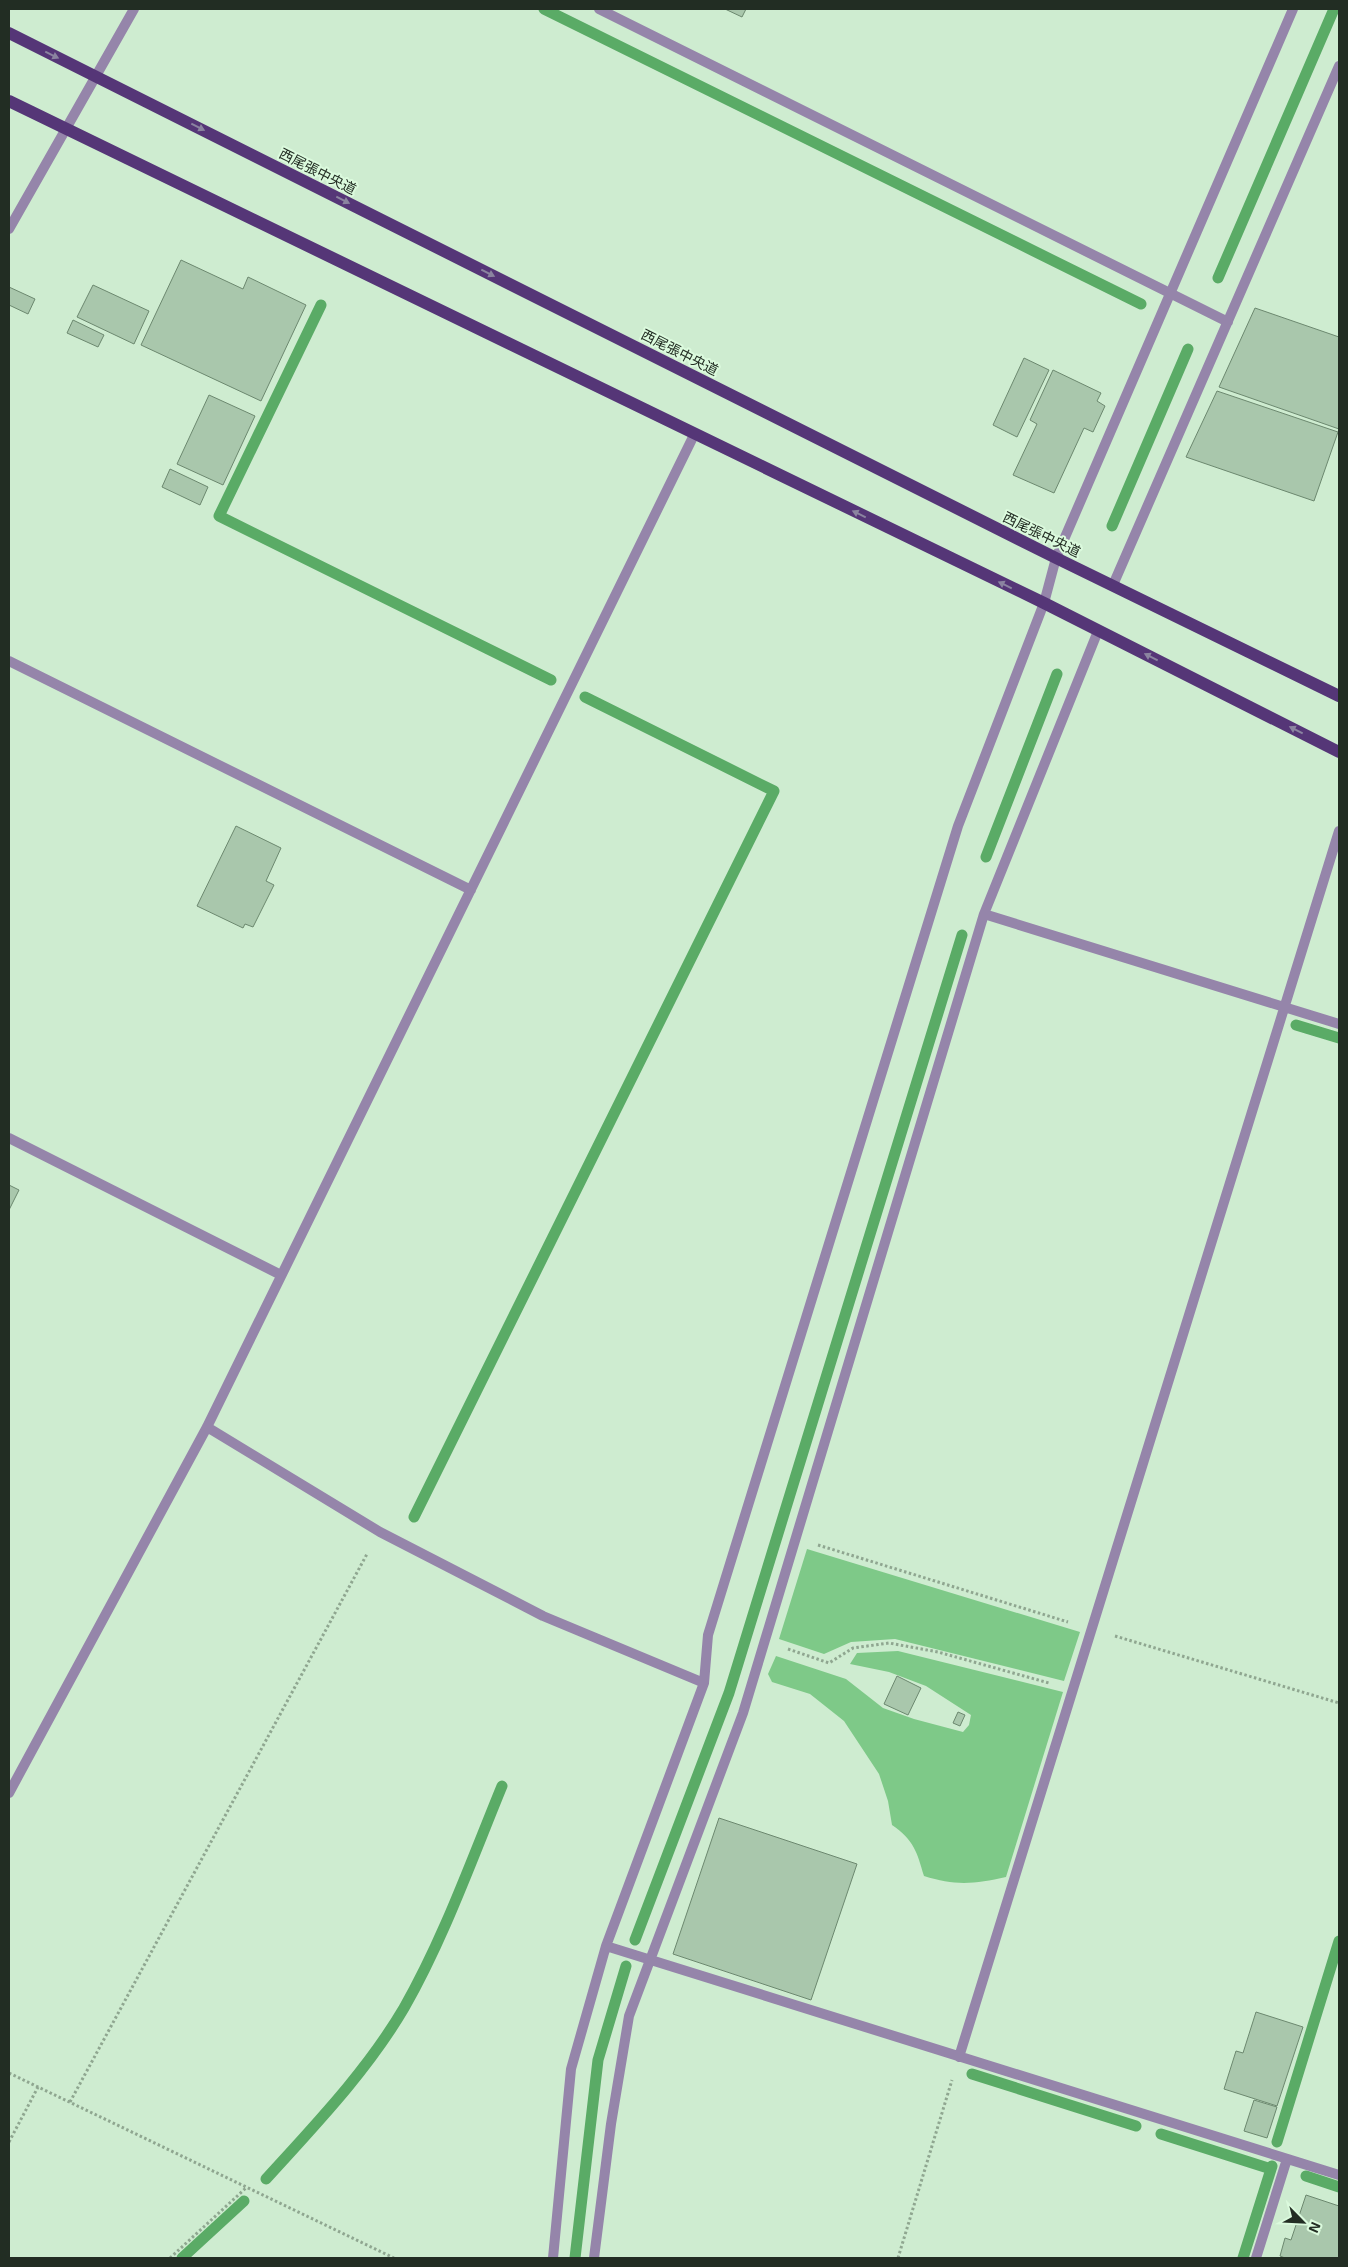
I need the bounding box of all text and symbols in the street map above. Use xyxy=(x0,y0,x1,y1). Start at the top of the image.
one-way arrow xyxy=(45,50,60,59)
one-way arrow xyxy=(191,123,205,131)
street label: 西尾張中央道 xyxy=(277,144,359,198)
one-way arrow xyxy=(336,196,350,204)
one-way arrow xyxy=(481,269,495,277)
street label: 西尾張中央道 xyxy=(639,325,721,379)
street label: 西尾張中央道 xyxy=(1001,508,1083,560)
one-way arrow xyxy=(852,510,866,518)
one-way arrow xyxy=(998,581,1012,589)
one-way arrow xyxy=(1143,653,1158,661)
one-way arrow xyxy=(1289,726,1303,734)
north arrow xyxy=(1278,2197,1328,2247)
text: N xyxy=(1306,2219,1325,2236)

